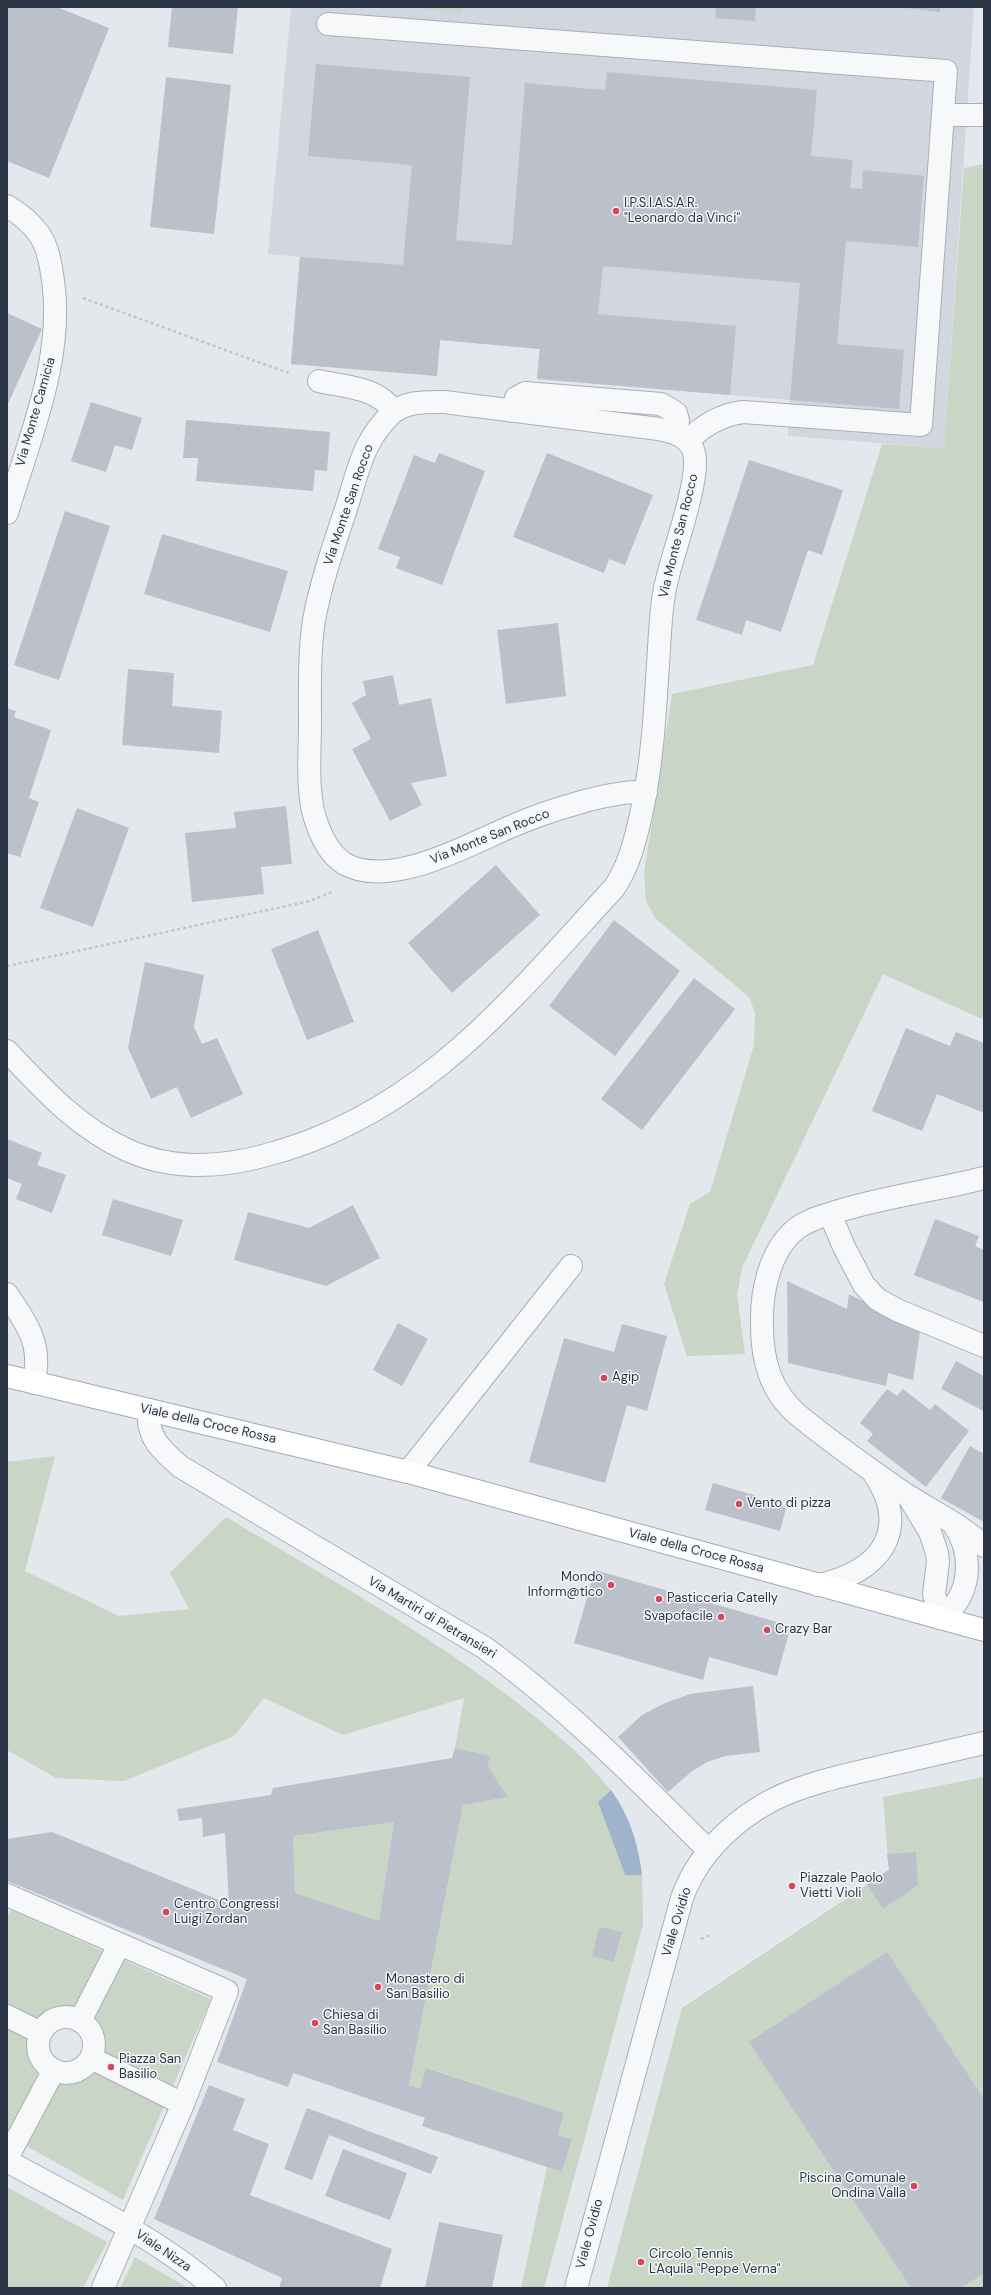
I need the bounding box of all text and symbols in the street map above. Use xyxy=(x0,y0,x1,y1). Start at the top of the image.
place label: I.P.S.I.A.S.A.R. "Leonardo da Vinci" xyxy=(624,196,740,227)
marker: I.P.S.I.A.S.A.R. "Leonardo da Vinci" xyxy=(611,206,621,216)
street label: Via Monte Camicia xyxy=(13,356,59,468)
street label: Via Monte San Rocco xyxy=(321,442,377,568)
street label: Via Monte San Rocco xyxy=(656,472,702,600)
street label: Via Monte San Rocco xyxy=(428,806,552,868)
place label: Agip xyxy=(612,1370,639,1386)
marker: Agip xyxy=(599,1373,609,1383)
street label: Viale della Croce Rossa xyxy=(138,1401,278,1447)
place label: Vento di pizza xyxy=(747,1496,831,1512)
marker: Vento di pizza xyxy=(734,1499,744,1509)
street label: Viale della Croce Rossa xyxy=(627,1525,765,1577)
place label: Mondo Inform@tico xyxy=(528,1570,603,1601)
street label: Via Martiri di Pietransieri xyxy=(365,1574,499,1662)
marker: Mondo Inform@tico xyxy=(606,1580,616,1590)
place label: Pasticceria Catelly xyxy=(667,1591,778,1607)
marker: Pasticceria Catelly xyxy=(654,1594,664,1604)
place label: Svapofacile xyxy=(644,1609,713,1625)
marker: Svapofacile xyxy=(716,1612,726,1622)
place label: Crazy Bar xyxy=(775,1622,833,1638)
marker: Crazy Bar xyxy=(762,1625,772,1635)
place label: Piazzale Paolo Vietti Violi xyxy=(800,1871,883,1902)
marker: Piazzale Paolo Vietti Violi xyxy=(787,1881,797,1891)
street label: Viale Ovidio xyxy=(659,1885,695,1959)
place label: Centro Congressi Luigi Zordan xyxy=(174,1897,279,1928)
marker: Centro Congressi Luigi Zordan xyxy=(161,1907,171,1917)
place label: Monastero di San Basilio xyxy=(386,1972,465,2003)
marker: Monastero di San Basilio xyxy=(373,1982,383,1992)
place label: Chiesa di San Basilio xyxy=(323,2008,387,2039)
marker: Chiesa di San Basilio xyxy=(310,2018,320,2028)
place label: Piazza San Basilio xyxy=(119,2052,181,2083)
marker: Piazza San Basilio xyxy=(106,2062,116,2072)
place label: Piscina Comunale Ondina Valla xyxy=(799,2171,906,2202)
marker: Piscina Comunale Ondina Valla xyxy=(909,2181,919,2191)
street label: Viale Ovidio xyxy=(573,2197,607,2271)
street label: Viale Nizza xyxy=(132,2227,194,2275)
place label: Circolo Tennis L'Aquila "Peppe Verna" xyxy=(649,2247,781,2278)
marker: Circolo Tennis L'Aquila "Peppe Verna" xyxy=(636,2257,646,2267)

